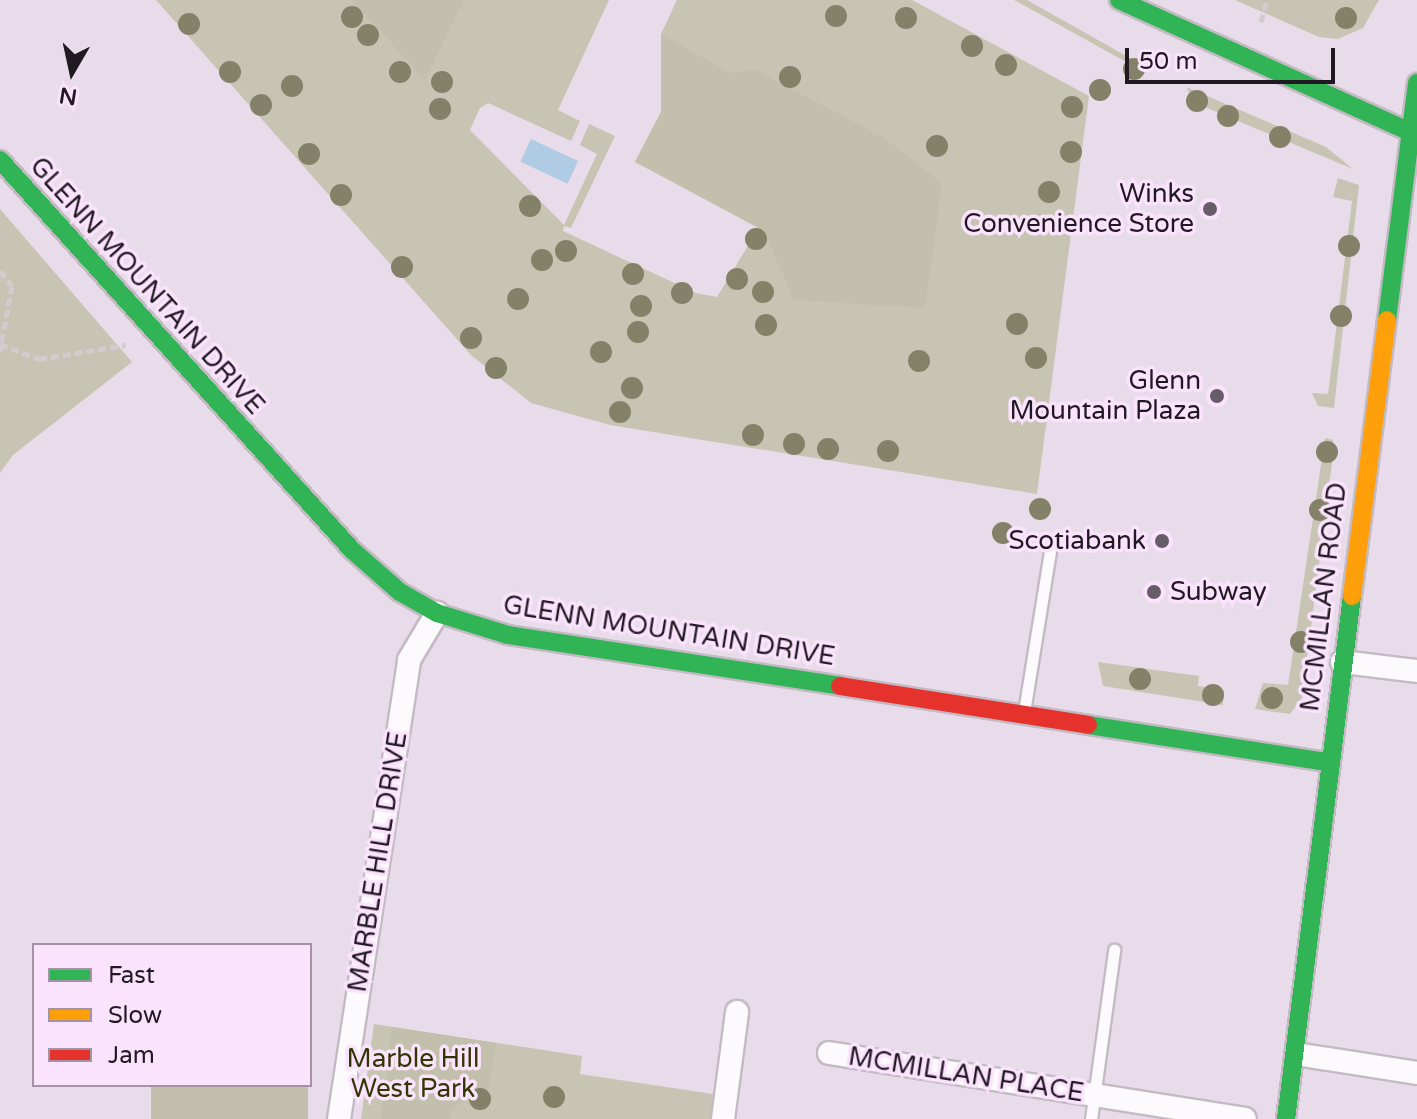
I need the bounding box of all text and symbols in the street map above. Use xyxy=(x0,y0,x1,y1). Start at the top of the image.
north arrow xyxy=(32,32,112,112)
scale bar xyxy=(1129,32,1339,82)
text: 50 m xyxy=(1139,47,1197,76)
text: N xyxy=(57,81,79,110)
street label: GLENN MOUNTAIN DRIVE xyxy=(23,151,271,421)
place label: Winks Convenience Store xyxy=(963,178,1194,240)
marker: Winks Convenience Store xyxy=(1201,200,1219,218)
place label: Glenn Mountain Plaza xyxy=(1010,365,1201,426)
marker: Glenn Mountain Plaza xyxy=(1208,387,1226,405)
street label: MCMILLAN ROAD xyxy=(1294,481,1354,713)
place label: Scotiabank xyxy=(1008,525,1146,557)
marker: Scotiabank xyxy=(1153,532,1171,550)
place label: Subway xyxy=(1170,576,1267,608)
marker: Subway xyxy=(1145,583,1163,601)
street label: GLENN MOUNTAIN DRIVE xyxy=(501,589,837,673)
street label: MARBLE HILL DRIVE xyxy=(342,730,414,994)
legend xyxy=(32,943,312,1087)
text: Fast xyxy=(108,961,155,990)
text: Slow xyxy=(108,1001,162,1030)
text: Jam xyxy=(108,1041,155,1070)
street label: MCMILLAN PLACE xyxy=(846,1041,1086,1109)
park label: Marble Hill West Park xyxy=(347,1043,479,1104)

